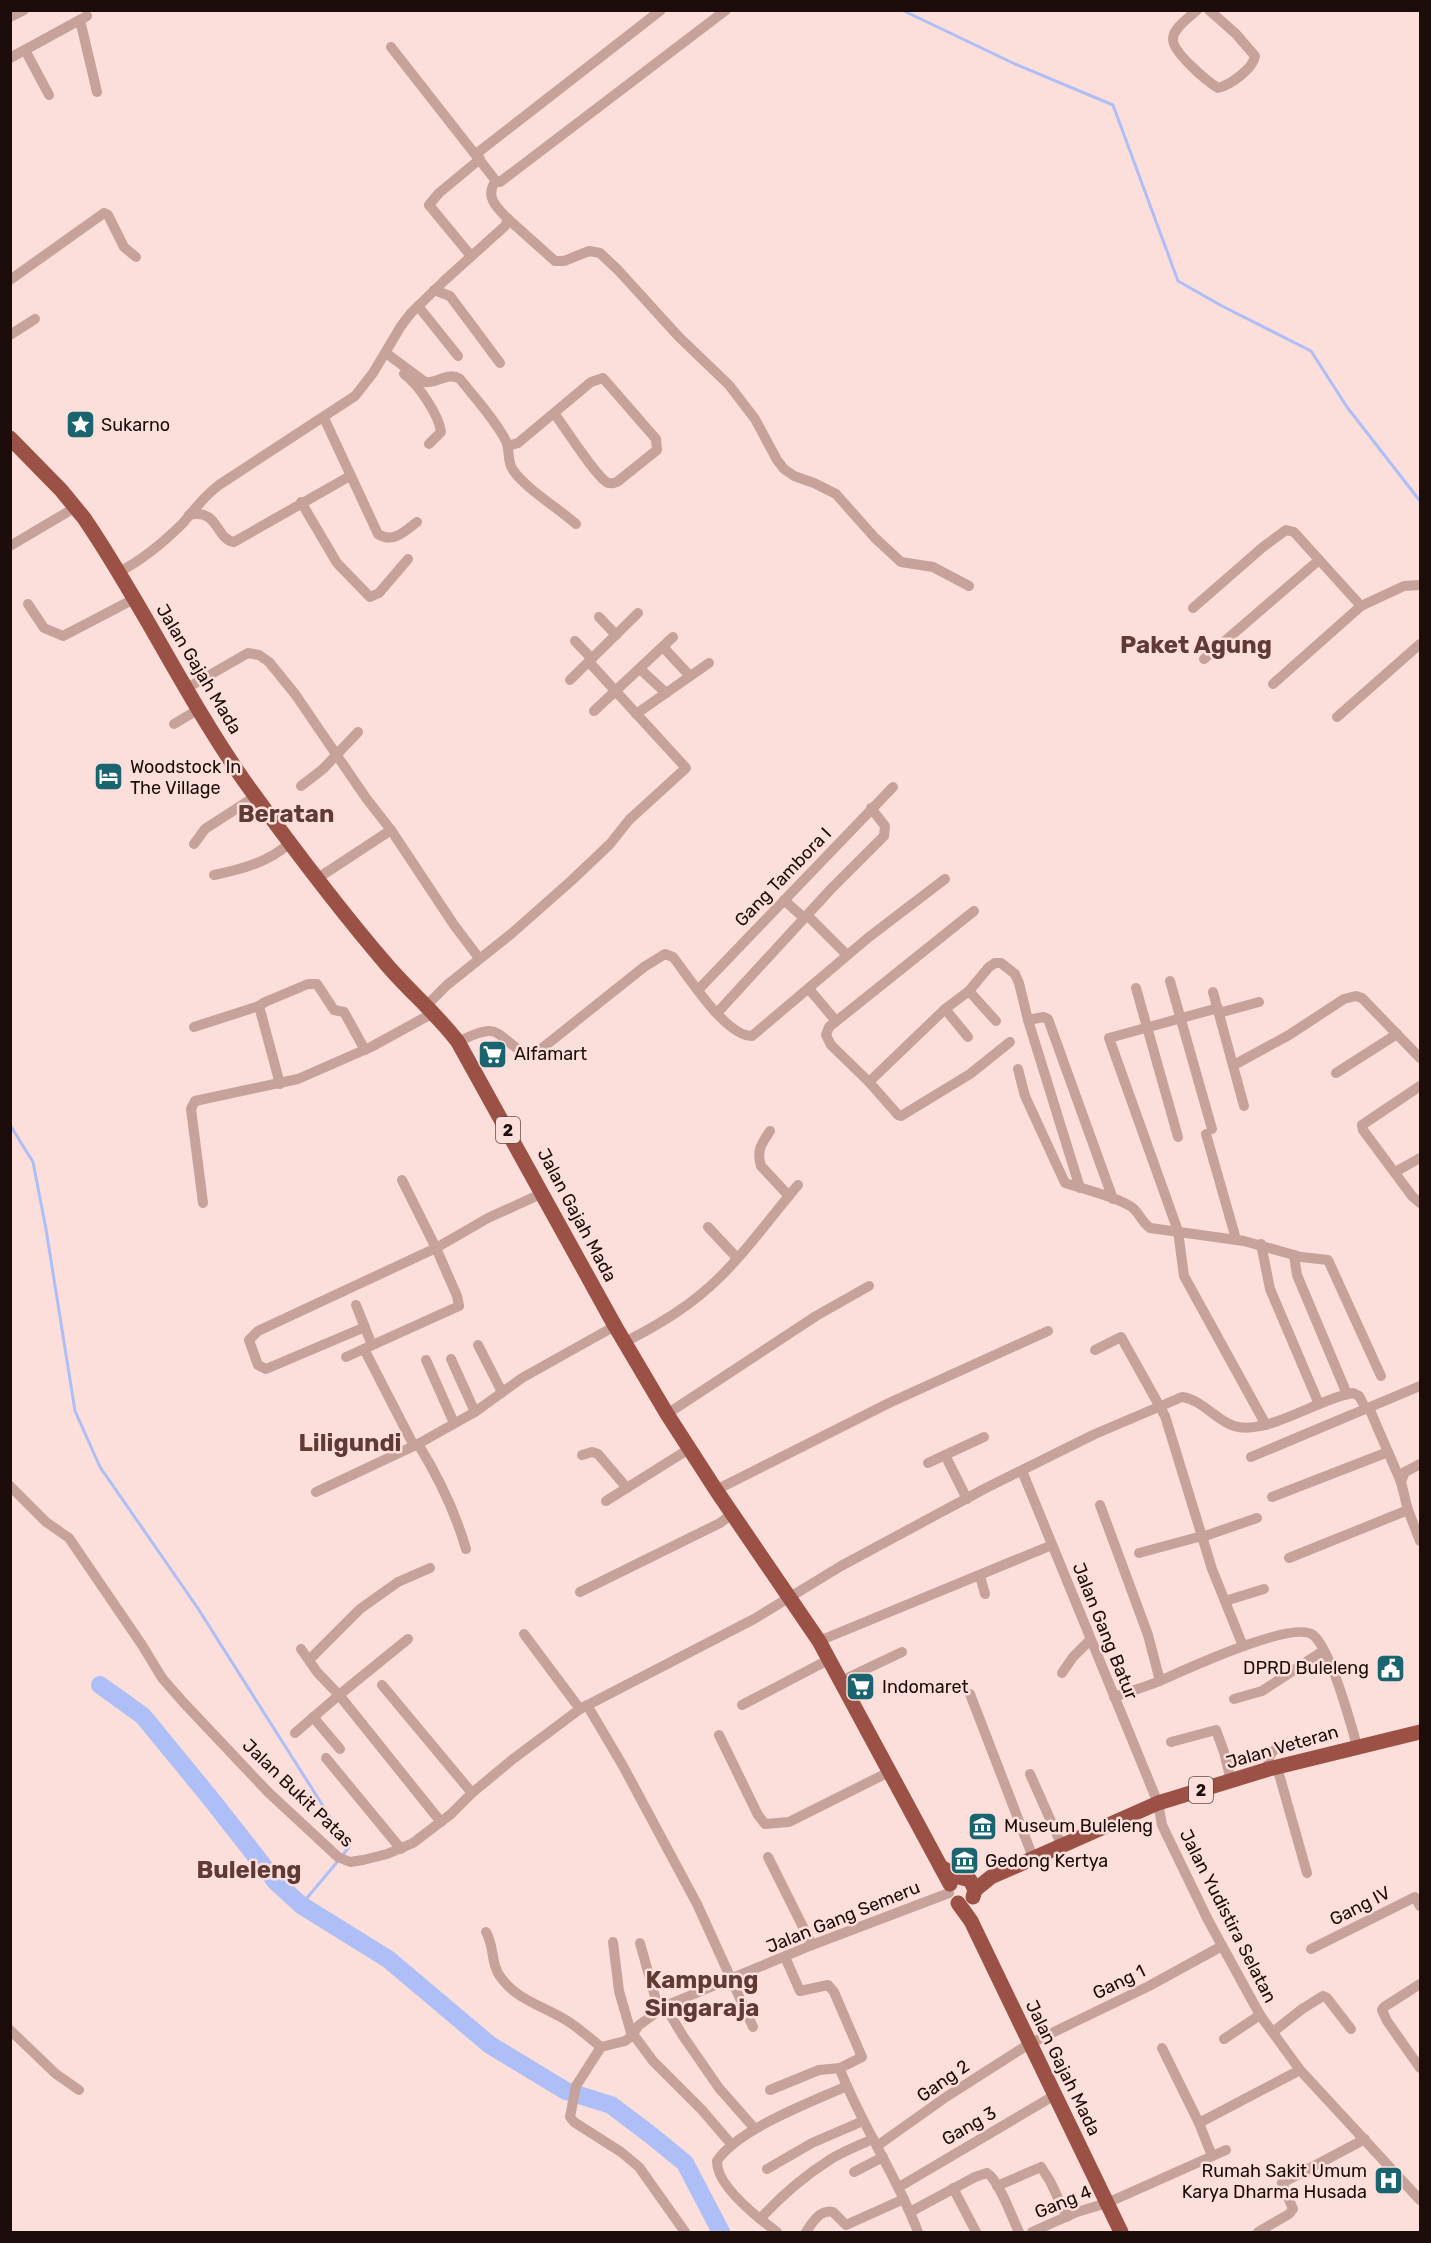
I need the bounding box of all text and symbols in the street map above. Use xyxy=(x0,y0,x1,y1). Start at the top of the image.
place icon: Sukarno xyxy=(64,409,96,441)
place label: Sukarno xyxy=(101,414,170,436)
street label: Jalan Gajah Mada xyxy=(151,600,247,738)
district label: Paket Agung xyxy=(1120,631,1272,659)
place label: Woodstock In The Village xyxy=(130,756,241,799)
hotel icon: Woodstock In The Village xyxy=(93,761,125,793)
district label: Beratan xyxy=(238,800,334,828)
street label: Gang Tambora I xyxy=(730,823,836,931)
supermarket icon: Alfamart xyxy=(477,1038,509,1070)
place label: Alfamart xyxy=(514,1043,587,1065)
road number: 2 xyxy=(496,1117,520,1143)
street label: Jalan Gajah Mada xyxy=(533,1144,621,1286)
district label: Liligundi xyxy=(299,1429,401,1457)
street label: Jalan Gang Batur xyxy=(1068,1559,1143,1703)
public building icon: DPRD Buleleng xyxy=(1374,1652,1406,1684)
place label: DPRD Buleleng xyxy=(1243,1657,1369,1679)
supermarket icon: Indomaret xyxy=(845,1671,877,1703)
place label: Indomaret xyxy=(882,1676,969,1698)
street label: Jalan Veteran xyxy=(1223,1720,1341,1774)
street label: Jalan Bukit Patas xyxy=(238,1734,358,1852)
road number: 2 xyxy=(1189,1777,1213,1803)
museum icon: Museum Buleleng xyxy=(967,1810,999,1842)
place label: Museum Buleleng xyxy=(1004,1815,1153,1837)
street label: Jalan Yudistira Selatan xyxy=(1175,1826,1281,2006)
museum icon: Gedong Kertya xyxy=(948,1845,980,1877)
place label: Gedong Kertya xyxy=(985,1850,1108,1872)
district label: Buleleng xyxy=(196,1856,302,1884)
street label: Jalan Gang Semeru xyxy=(763,1876,923,1958)
street label: Gang IV xyxy=(1326,1881,1394,1931)
street label: Gang 1 xyxy=(1089,1960,1149,2004)
district label: Kampung Singaraja xyxy=(645,1966,759,2022)
street label: Jalan Gajah Mada xyxy=(1021,1997,1105,2139)
street label: Gang 2 xyxy=(913,2055,973,2107)
street label: Gang 3 xyxy=(938,2102,1000,2150)
place label: Rumah Sakit Umum Karya Dharma Husada xyxy=(1182,2160,1367,2203)
hospital icon: Rumah Sakit Umum Karya Dharma Husada xyxy=(1372,2165,1404,2197)
street label: Gang 4 xyxy=(1031,2181,1095,2223)

